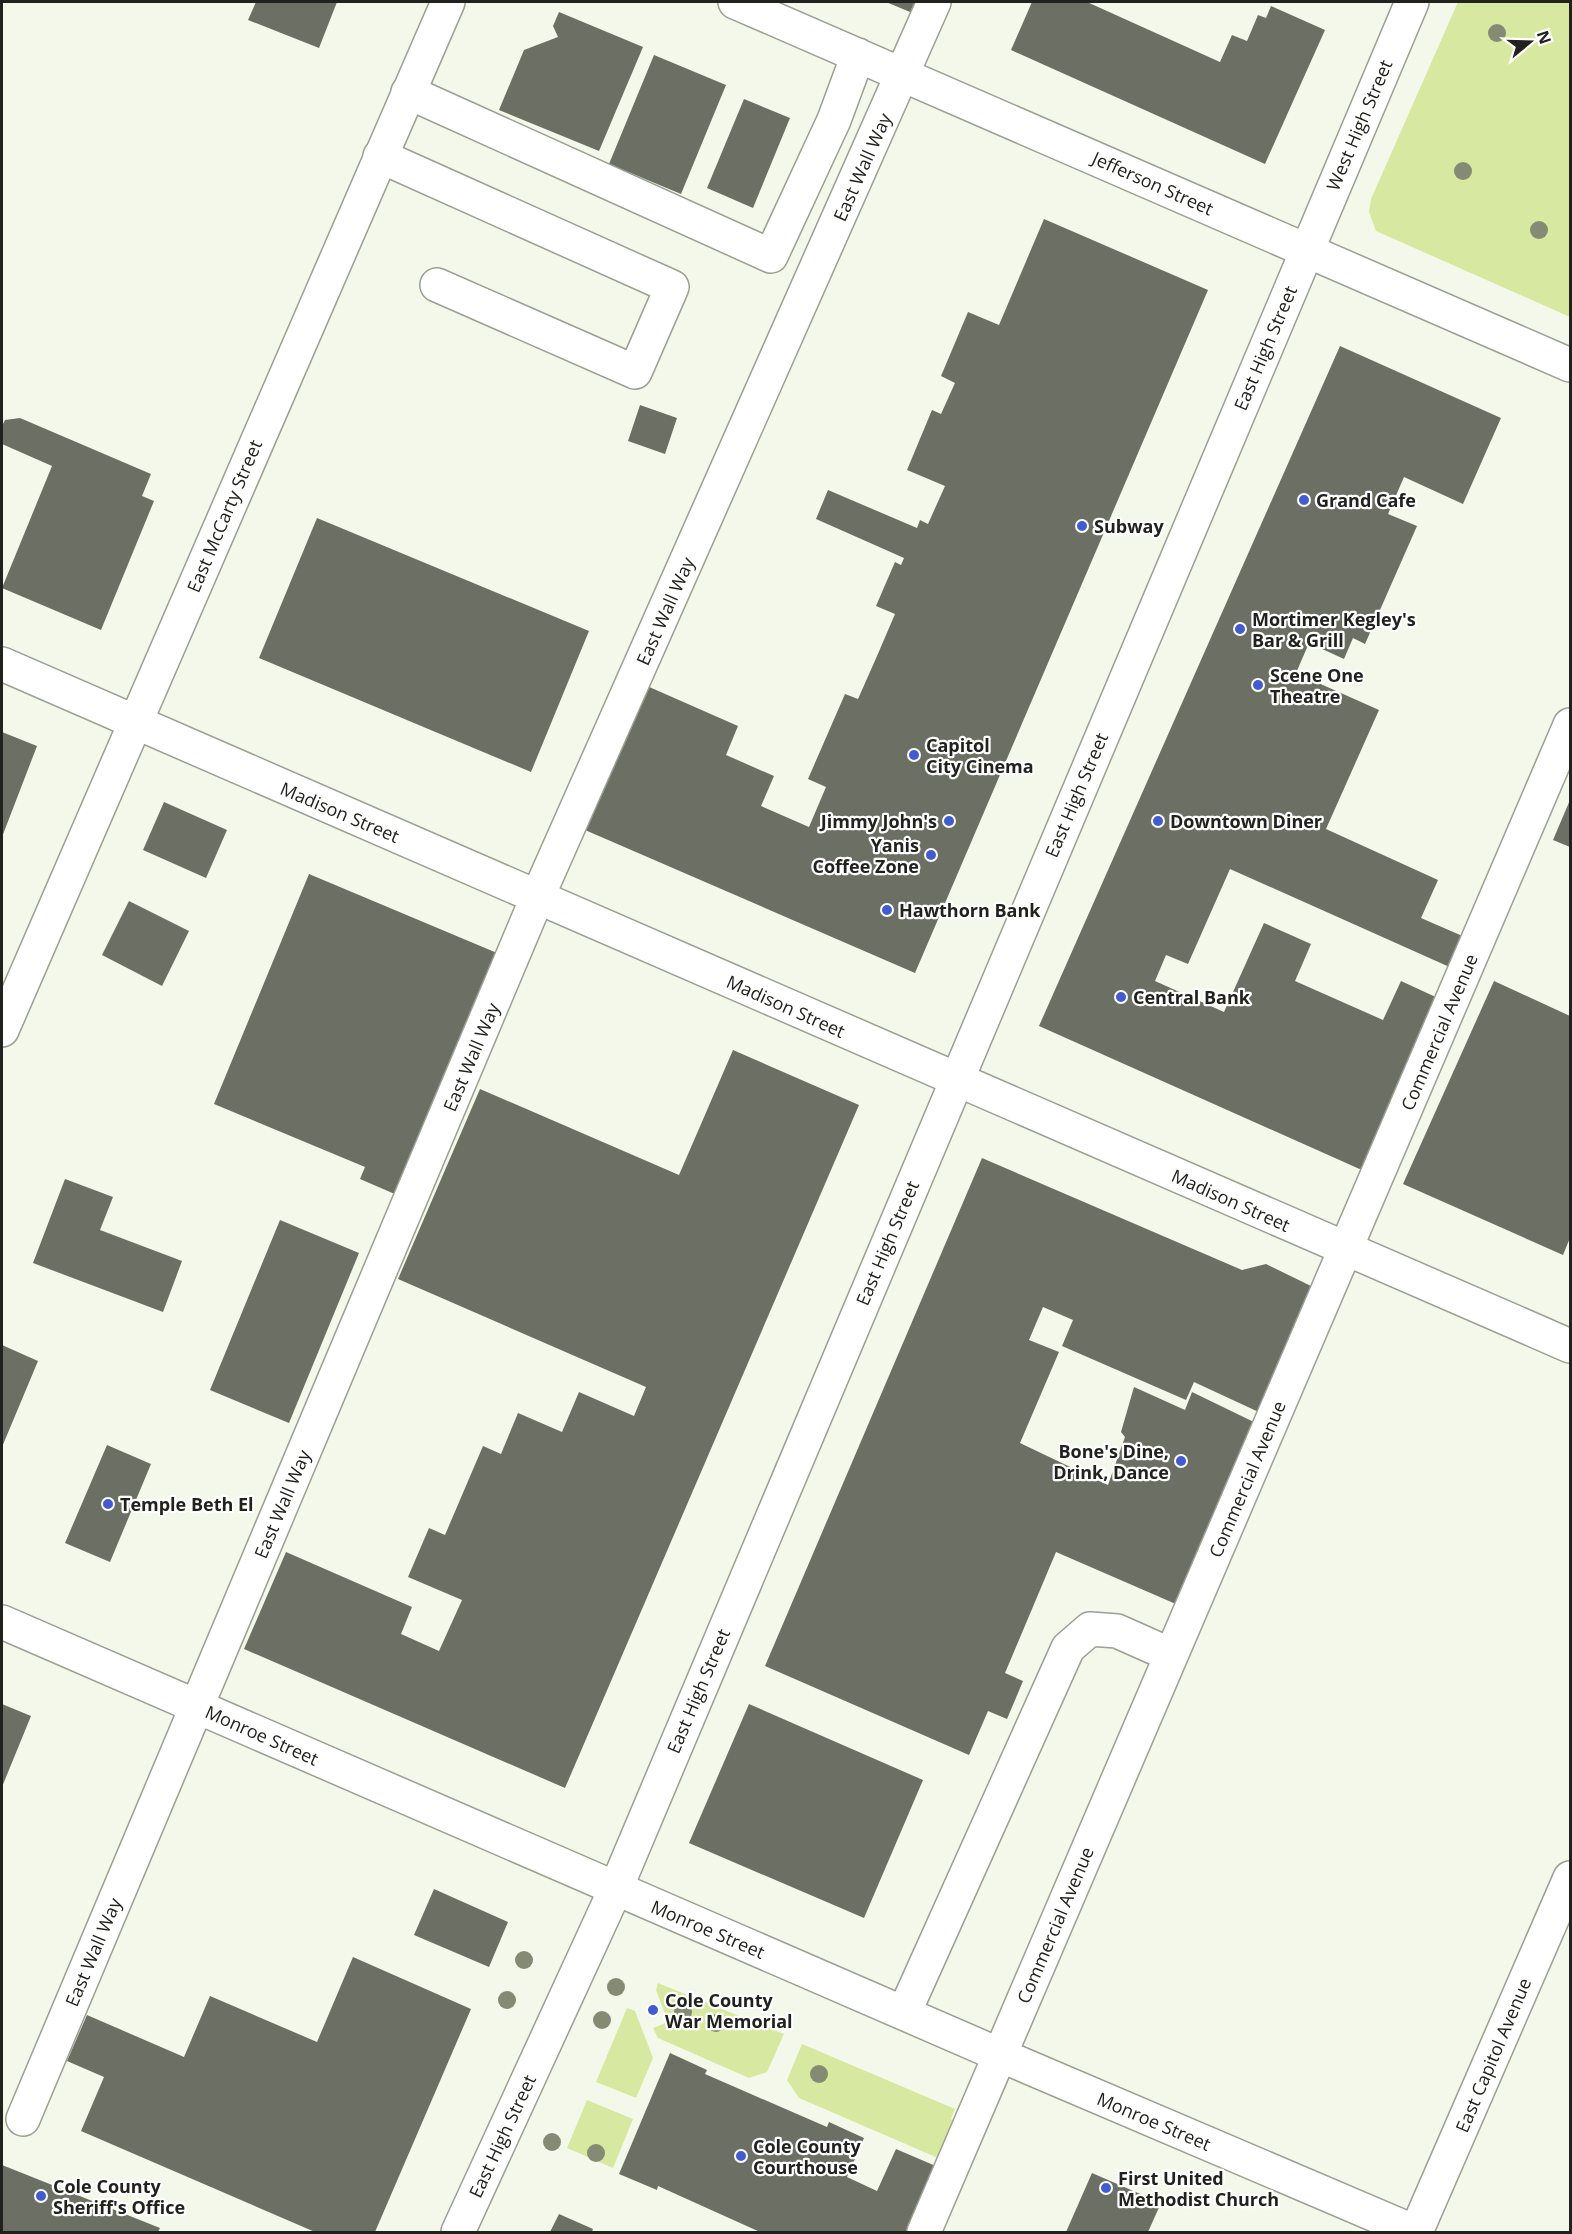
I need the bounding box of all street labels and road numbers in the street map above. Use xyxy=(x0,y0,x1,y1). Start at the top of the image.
street label: West High Street xyxy=(1321,56,1397,194)
street label: East Wall Way xyxy=(828,108,897,225)
street label: Jefferson Street xyxy=(1087,145,1217,220)
street label: East High Street xyxy=(1228,282,1302,414)
street label: East McCarty Street xyxy=(181,436,267,596)
street label: East Wall Way xyxy=(631,552,700,669)
street label: East High Street xyxy=(1039,729,1113,861)
street label: Madison Street xyxy=(277,776,403,848)
street label: Commercial Avenue xyxy=(1395,950,1483,1114)
street label: Madison Street xyxy=(723,969,849,1043)
street label: East Wall Way xyxy=(437,998,505,1115)
street label: Madison Street xyxy=(1168,1163,1294,1237)
street label: East High Street xyxy=(850,1177,924,1309)
street label: Commercial Avenue xyxy=(1203,1397,1291,1561)
street label: East Wall Way xyxy=(248,1445,316,1562)
street label: East High Street xyxy=(661,1625,735,1757)
street label: Monroe Street xyxy=(202,1699,322,1771)
street label: Commercial Avenue xyxy=(1011,1843,1099,2007)
street label: East Wall Way xyxy=(59,1893,127,2010)
street label: Monroe Street xyxy=(647,1894,769,1964)
street label: East Capitol Avenue xyxy=(1450,1974,1536,2136)
street label: East High Street xyxy=(463,2071,541,2201)
street label: Monroe Street xyxy=(1093,2086,1215,2156)

